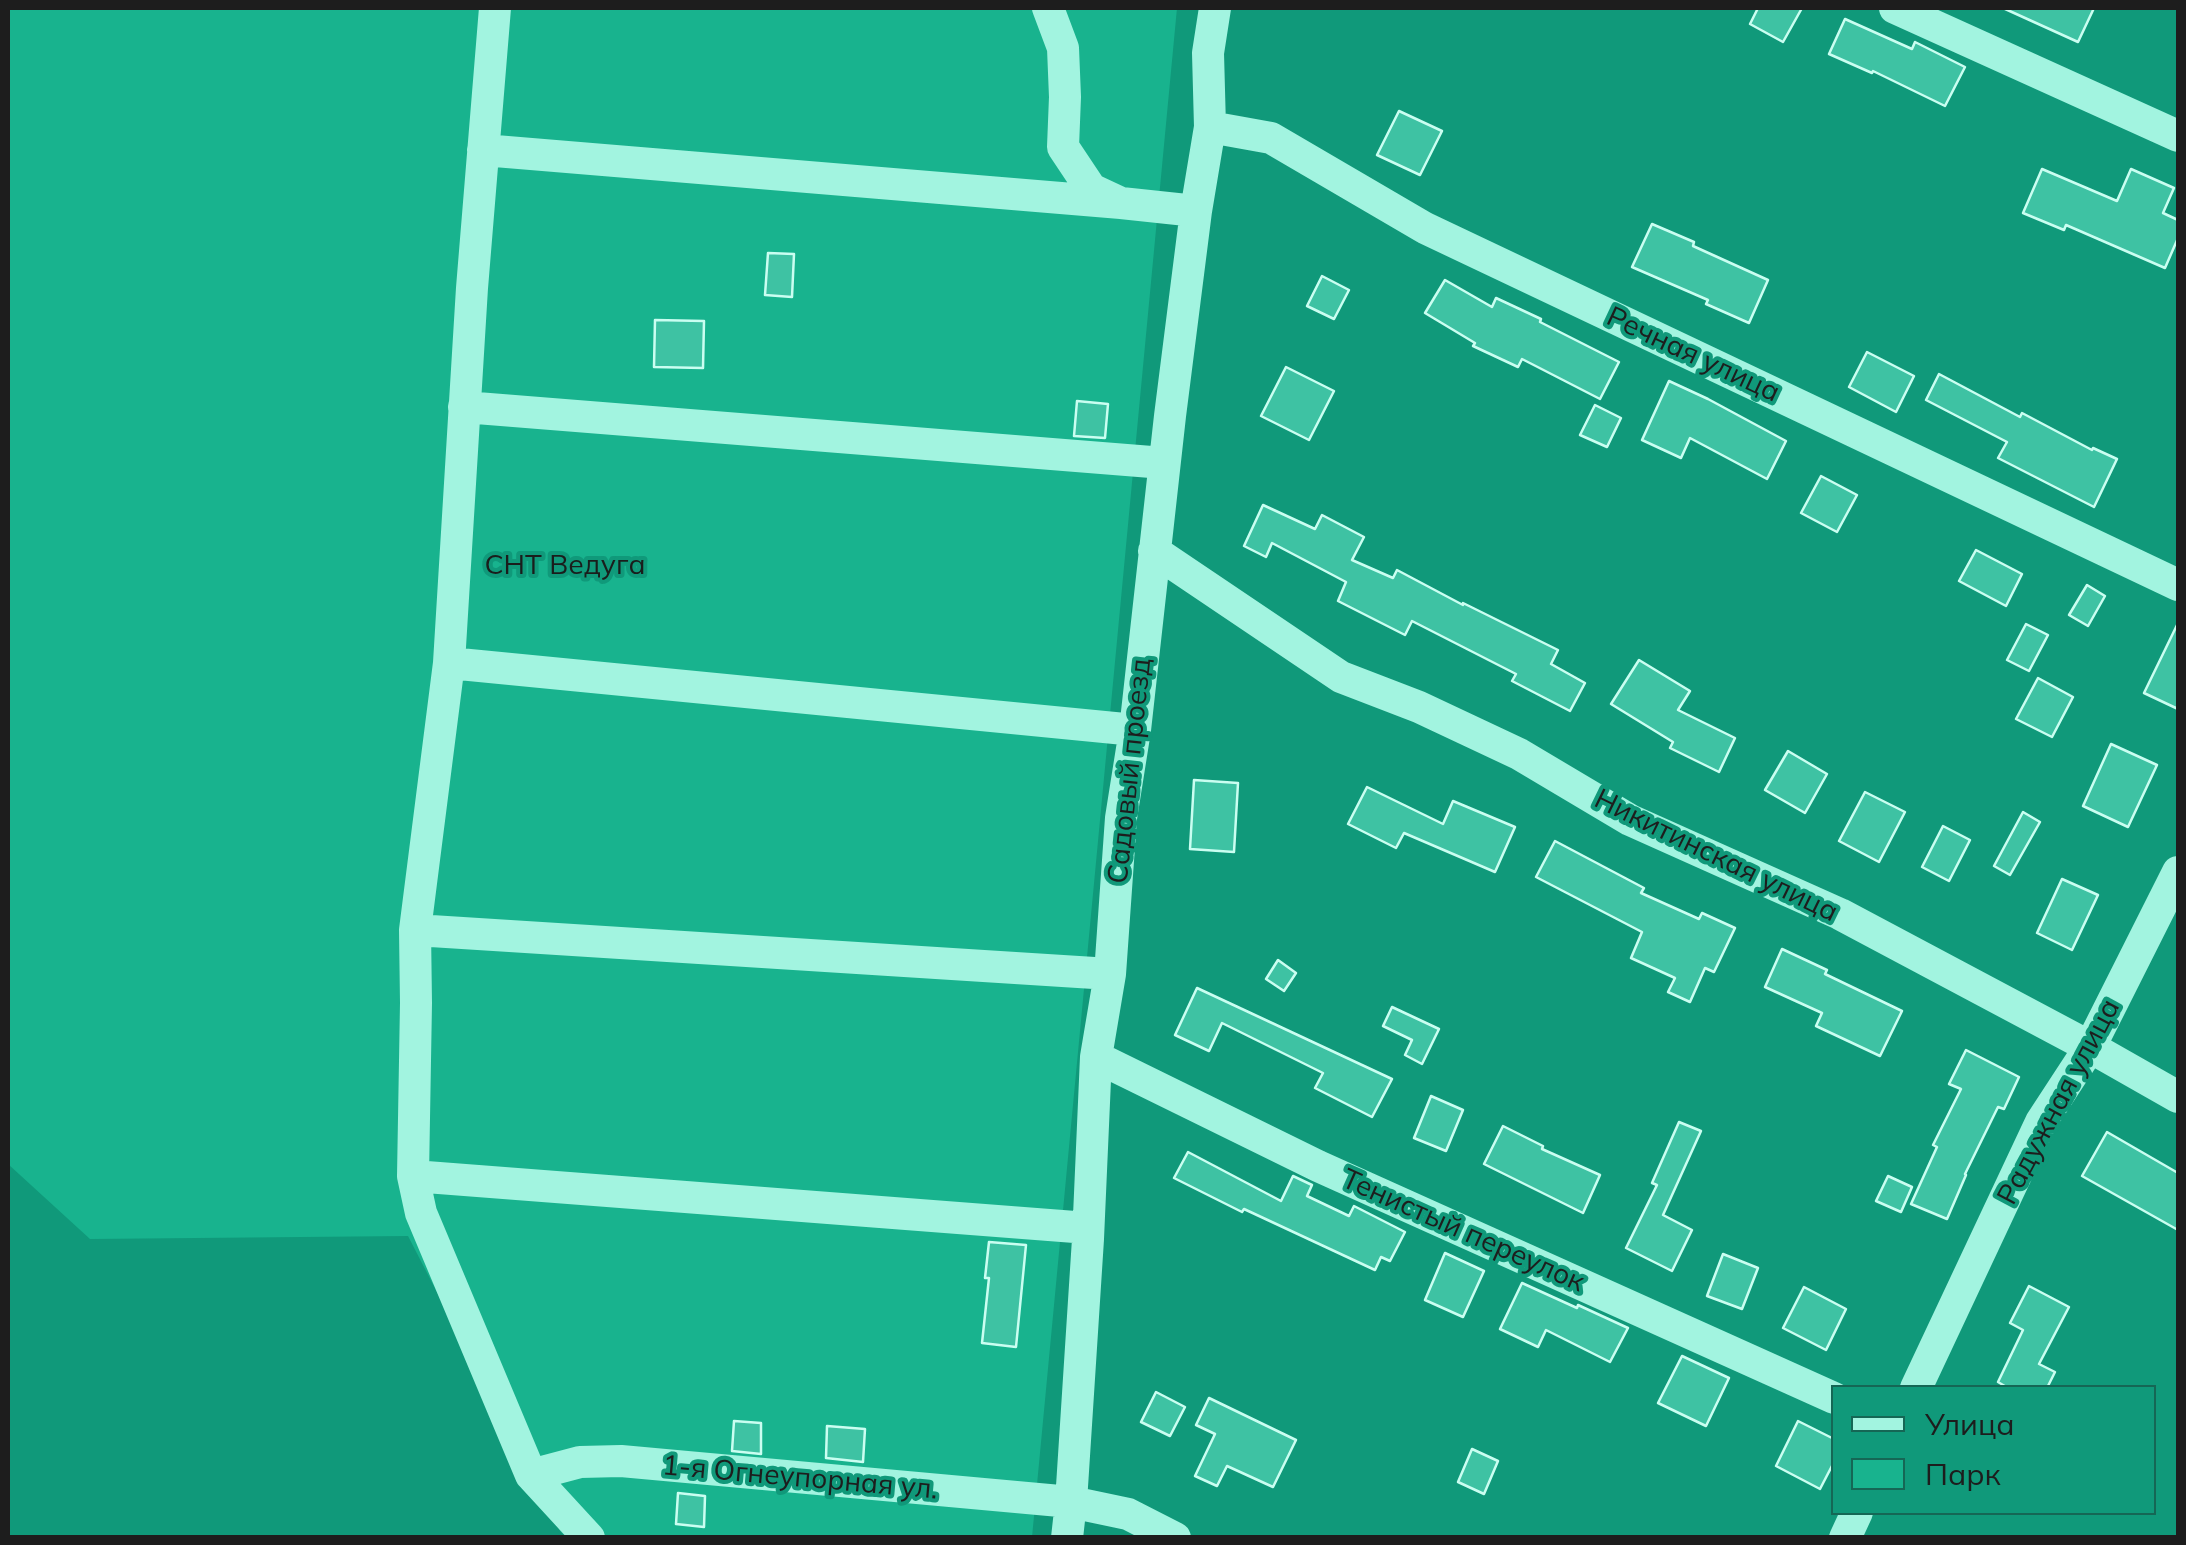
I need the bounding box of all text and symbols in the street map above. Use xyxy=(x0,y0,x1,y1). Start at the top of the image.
street label: Речная улица xyxy=(1601,300,1785,410)
park label: СНТ Ведуга xyxy=(484,549,646,583)
street label: Садовый проезд xyxy=(1101,657,1159,885)
street label: Никитинская улица xyxy=(1589,782,1843,930)
street label: Радужная улица xyxy=(1991,994,2127,1210)
street label: Тенистый переулок xyxy=(1336,1162,1590,1300)
legend xyxy=(1831,1385,2156,1515)
text: Улица xyxy=(1925,1405,2015,1443)
street label: 1-я Огнеупорная ул. xyxy=(661,1449,939,1507)
text: Парк xyxy=(1925,1455,2001,1493)

